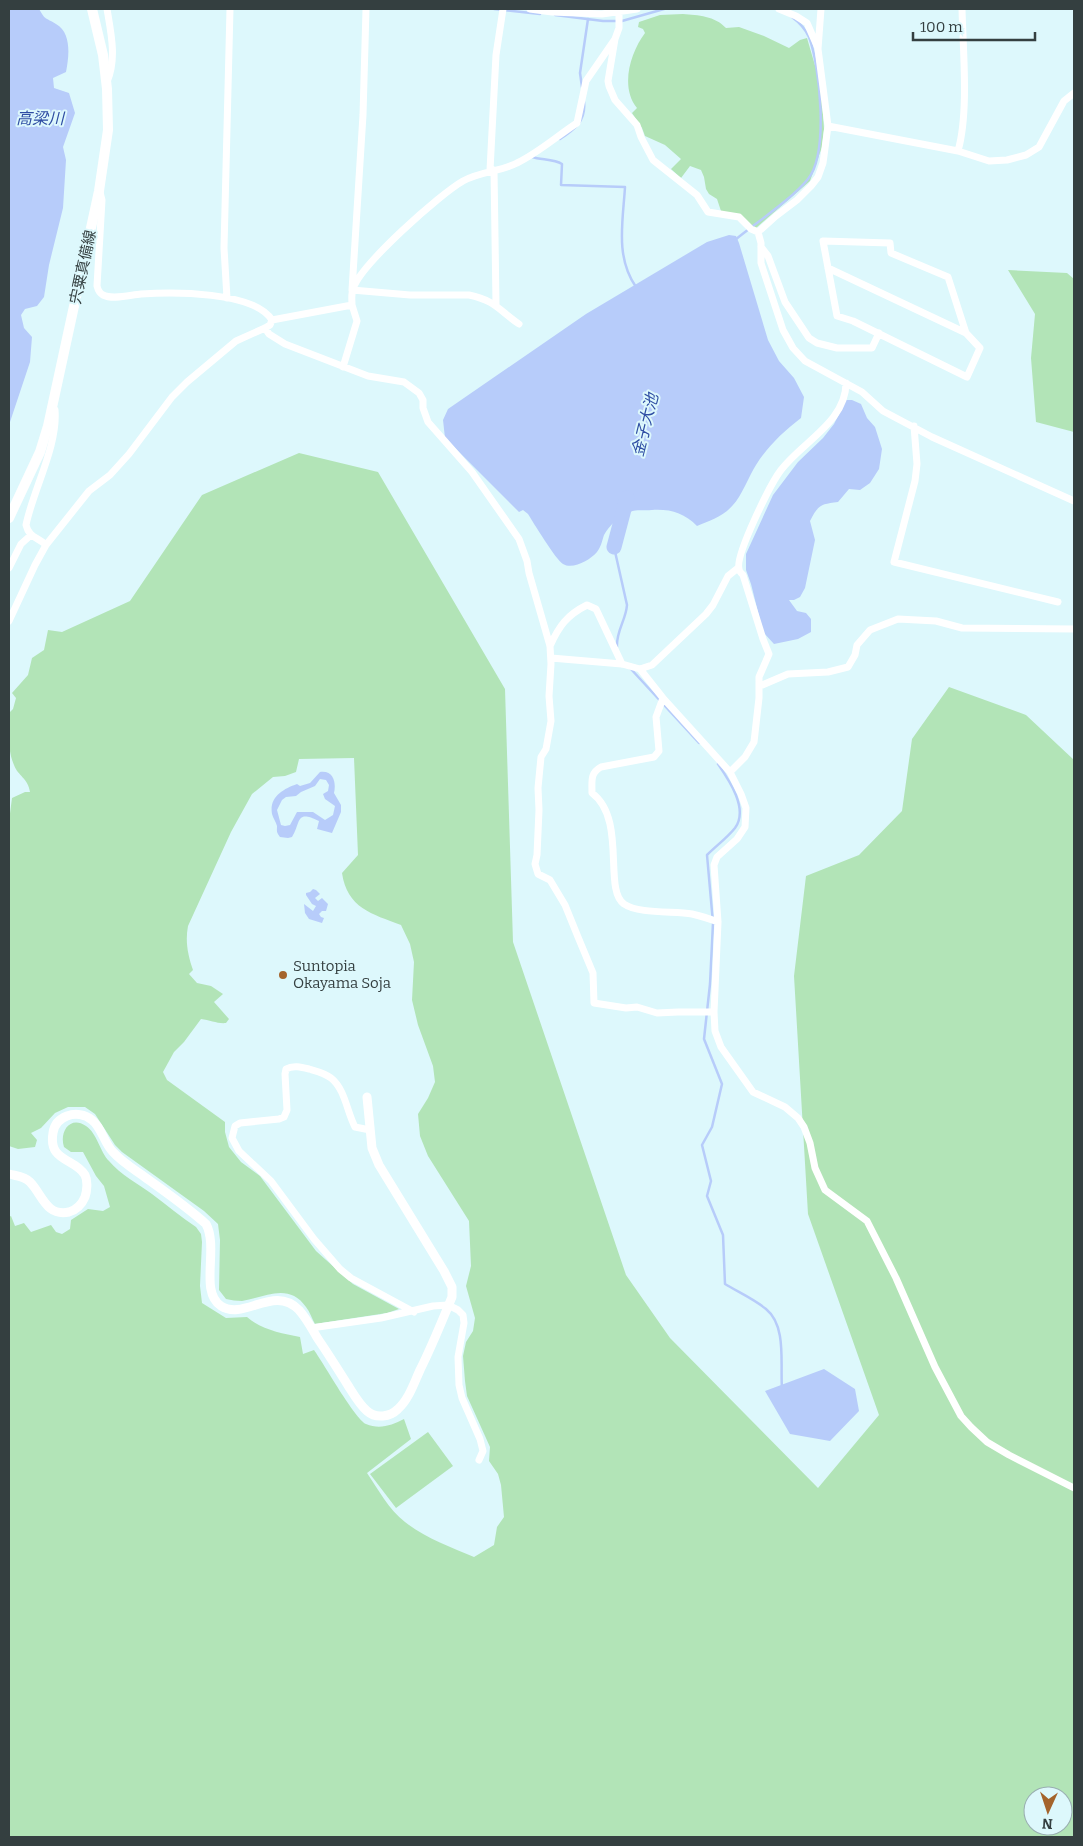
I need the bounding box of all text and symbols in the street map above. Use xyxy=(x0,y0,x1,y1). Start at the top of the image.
scale bar xyxy=(913,10,1036,42)
text: 100 m xyxy=(920,18,963,36)
water label: 高梁川 xyxy=(16,109,66,128)
street label: 宍粟真備線 xyxy=(66,228,100,306)
water label: 金子大池 xyxy=(628,390,662,458)
place label: Suntopia Okayama Soja xyxy=(293,957,391,992)
marker: Suntopia Okayama Soja xyxy=(277,969,289,981)
north arrow xyxy=(1023,1786,1073,1836)
text: N xyxy=(1041,1815,1053,1832)

